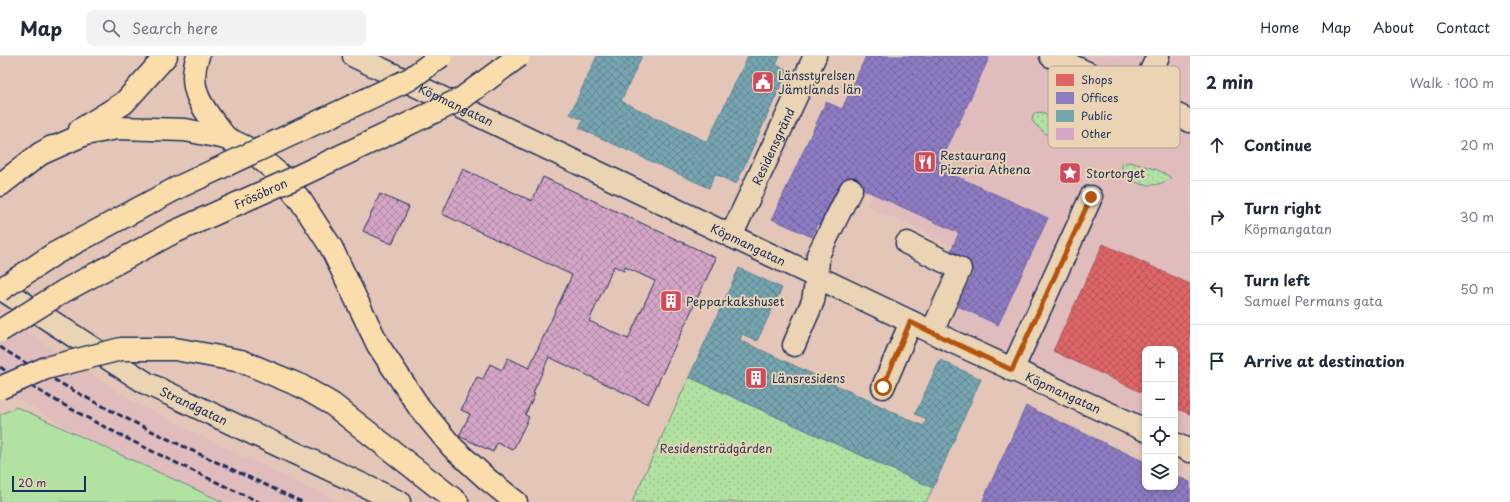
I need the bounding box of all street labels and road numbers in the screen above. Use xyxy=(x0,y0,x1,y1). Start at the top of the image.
street label: Köpmangatan xyxy=(415,79,496,130)
street label: Residensgränd xyxy=(747,105,799,188)
street label: Frösöbron xyxy=(231,173,290,213)
street label: Köpmangatan xyxy=(708,219,789,270)
street label: Köpmangatan xyxy=(1023,367,1104,418)
street label: Strandgatan xyxy=(157,382,231,429)

